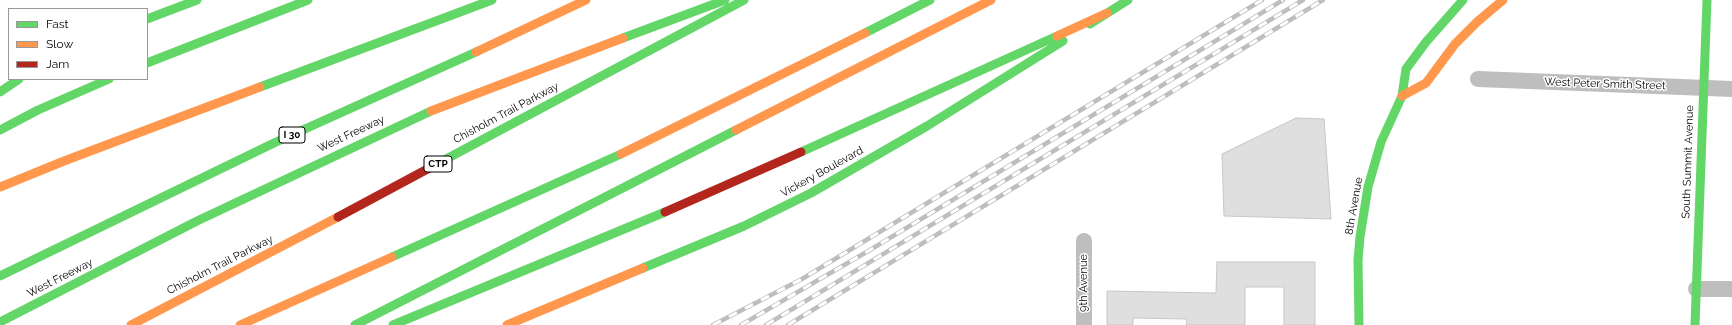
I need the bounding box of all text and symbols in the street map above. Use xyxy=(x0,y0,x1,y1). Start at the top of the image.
legend xyxy=(8,8,148,80)
text: Fast xyxy=(46,17,69,31)
text: Slow xyxy=(46,37,73,51)
text: Jam xyxy=(46,57,69,71)
street label: West Peter Smith Street xyxy=(1544,75,1666,93)
street label: Chisholm Trail Parkway xyxy=(451,80,561,146)
street label: South Summit Avenue xyxy=(1679,105,1697,219)
street label: West Freeway xyxy=(316,113,386,155)
road number: I 30 xyxy=(279,127,305,143)
street label: Vickery Boulevard xyxy=(778,144,866,200)
road number: CTP xyxy=(424,156,452,172)
street label: 8th Avenue xyxy=(1342,176,1366,236)
street label: Chisholm Trail Parkway xyxy=(165,232,275,298)
street label: 9th Avenue xyxy=(1077,254,1091,312)
street label: West Freeway xyxy=(25,256,95,300)

